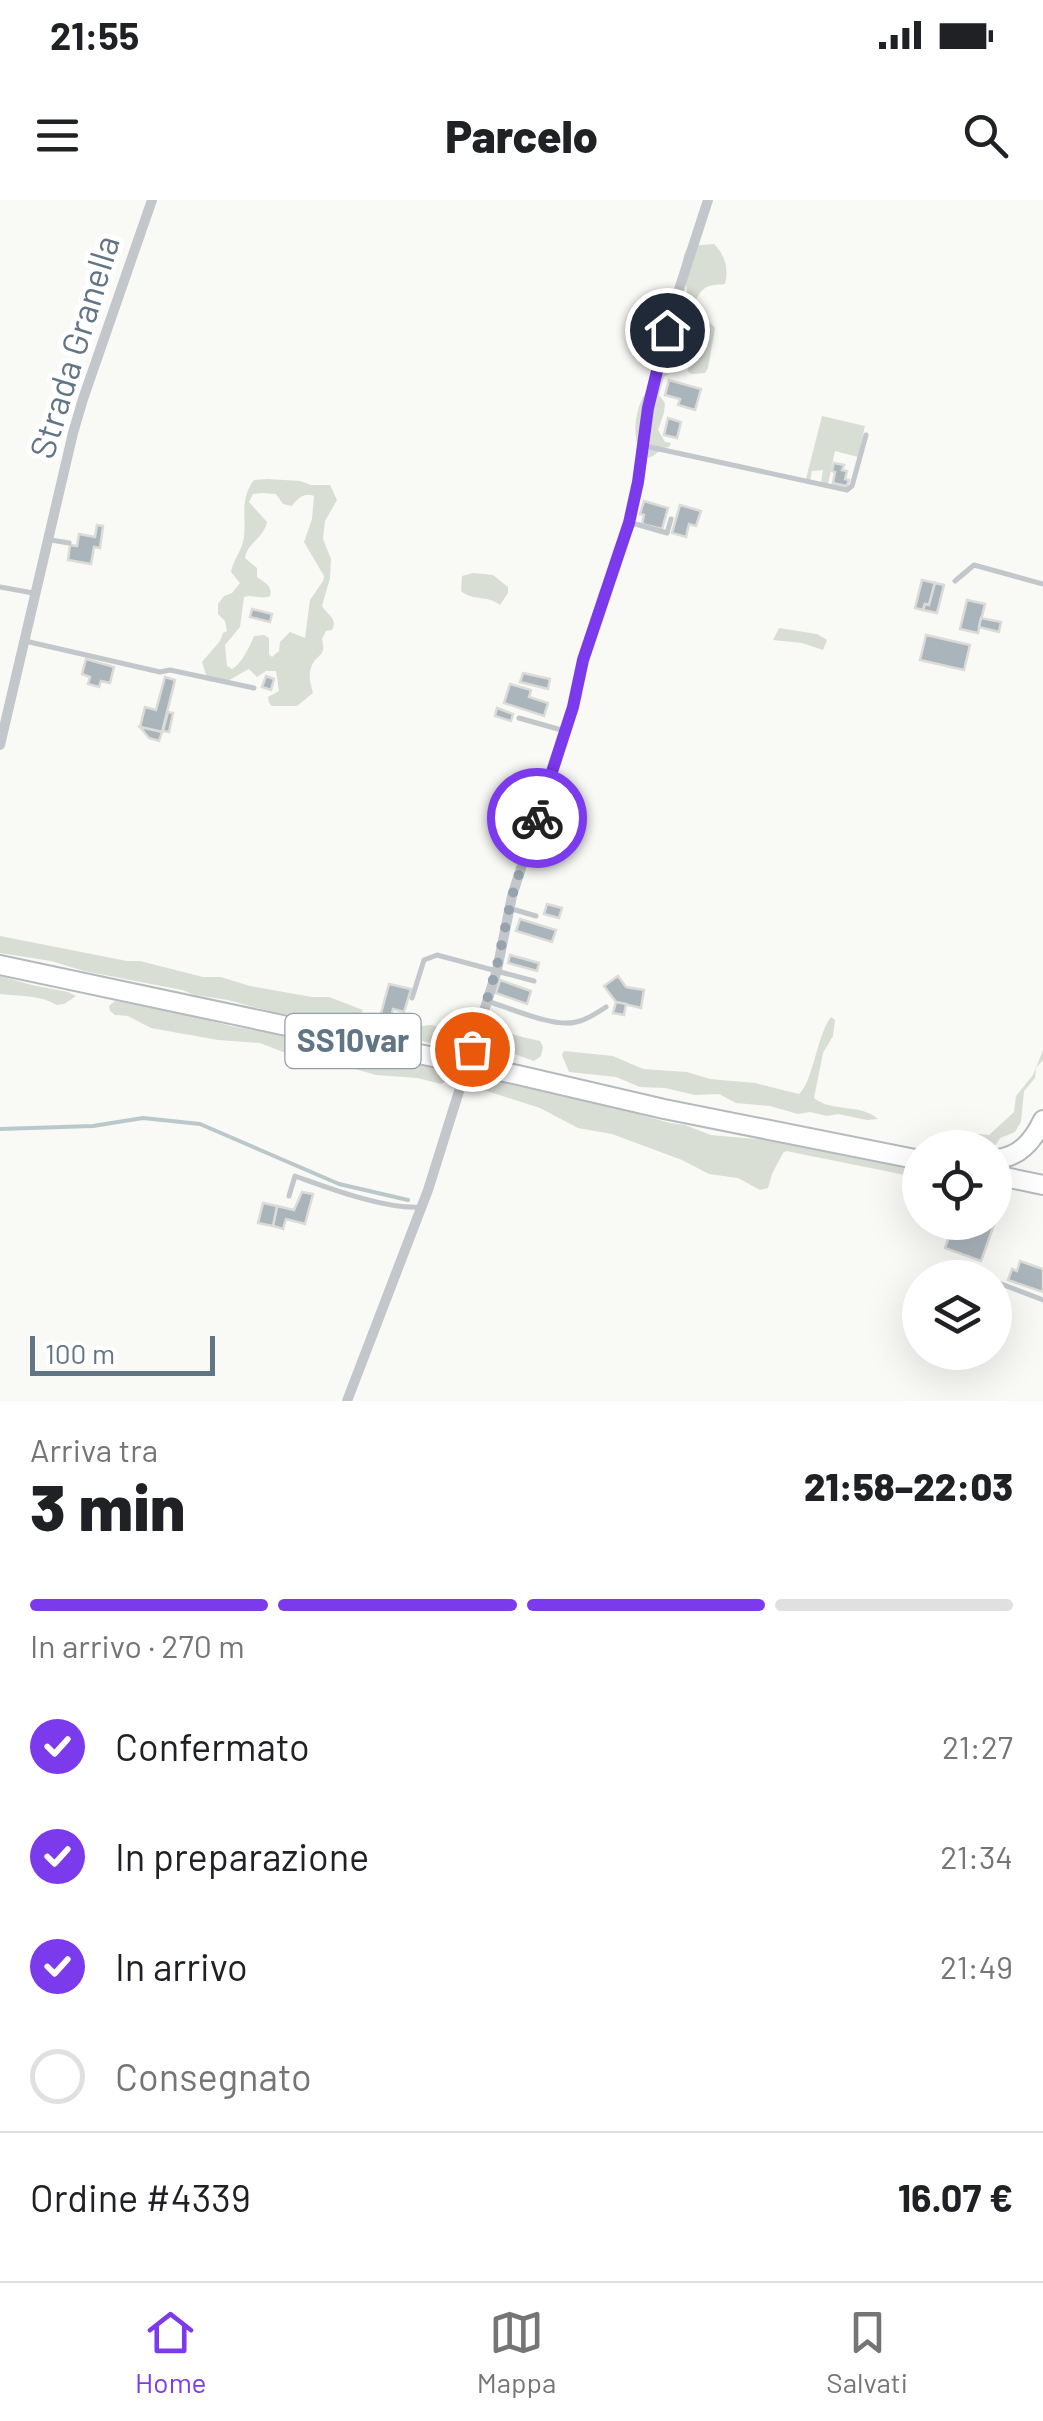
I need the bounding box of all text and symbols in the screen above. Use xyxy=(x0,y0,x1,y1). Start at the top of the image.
text: 21:55 xyxy=(50,12,139,58)
icon: menu xyxy=(30,108,85,163)
text: Parcelo xyxy=(445,108,598,162)
icon: search xyxy=(958,108,1013,163)
street label: Strada Granella xyxy=(19,230,127,463)
pin xyxy=(625,288,710,373)
icon: home xyxy=(640,303,695,358)
courier xyxy=(487,768,587,868)
icon: bike xyxy=(510,791,565,846)
pin xyxy=(430,1007,515,1092)
road number: SS10var xyxy=(286,1014,420,1068)
icon: bag xyxy=(445,1022,500,1077)
map controls xyxy=(902,1130,1012,1370)
button: locate xyxy=(902,1130,1012,1240)
button: layers xyxy=(902,1260,1012,1370)
scale bar xyxy=(30,1331,215,1376)
text: 100 m xyxy=(45,1336,115,1370)
text: Arriva tra xyxy=(30,1430,158,1468)
text: 21:58–22:03 xyxy=(804,1463,1013,1509)
text: 3 min xyxy=(30,1466,185,1544)
text: In arrivo · 270 m xyxy=(30,1626,245,1664)
icon: check xyxy=(30,1719,85,1774)
text: Confermato xyxy=(115,1723,310,1769)
text: 21:27 xyxy=(942,1727,1013,1765)
icon: check xyxy=(30,1829,85,1884)
text: In preparazione xyxy=(115,1833,369,1879)
text: 21:34 xyxy=(940,1837,1013,1875)
icon: check xyxy=(30,1939,85,1994)
text: In arrivo xyxy=(115,1943,248,1989)
text: 21:49 xyxy=(940,1947,1013,1985)
text: Consegnato xyxy=(115,2053,312,2099)
text: Ordine #4339 xyxy=(30,2174,251,2220)
text: 16.07 € xyxy=(898,2174,1013,2220)
tab: Home xyxy=(135,2305,207,2399)
tab: Mappa xyxy=(477,2305,556,2399)
tab: Salvati xyxy=(826,2305,908,2399)

